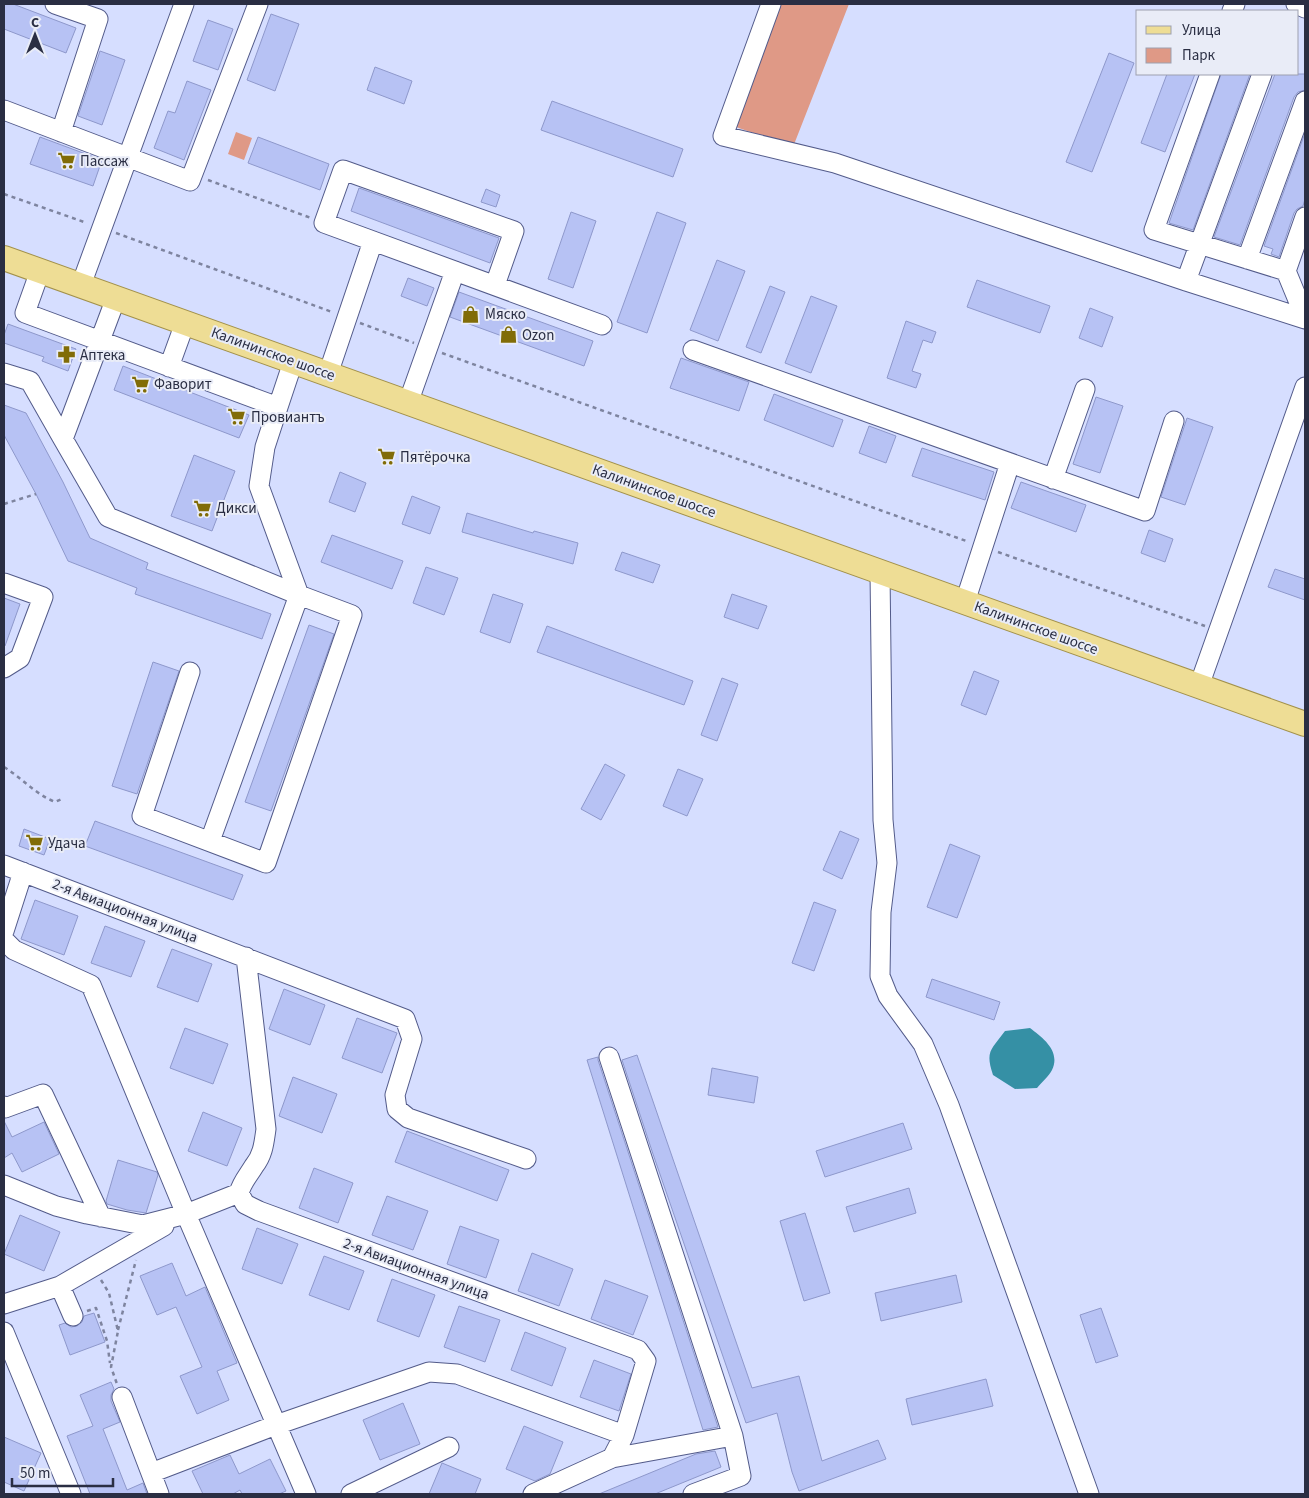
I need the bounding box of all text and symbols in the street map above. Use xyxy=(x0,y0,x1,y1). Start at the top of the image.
north arrow xyxy=(10,10,60,60)
legend xyxy=(1136,10,1299,75)
text: С xyxy=(31,13,39,33)
text: Улица xyxy=(1182,20,1221,41)
text: Парк xyxy=(1182,45,1216,66)
supermarket icon: Пассаж xyxy=(56,151,76,171)
place label: Пассаж xyxy=(80,151,129,172)
shop icon: Мяско xyxy=(461,304,481,324)
place label: Мяско xyxy=(485,304,526,325)
street label: Калининское шоссе xyxy=(208,322,338,386)
shop icon: Ozon xyxy=(498,325,518,345)
place label: Ozon xyxy=(522,325,554,346)
pharmacy icon: Аптека xyxy=(56,345,76,365)
place label: Аптека xyxy=(80,345,125,366)
supermarket icon: Фаворит xyxy=(130,374,150,394)
place label: Фаворит xyxy=(154,374,212,395)
supermarket icon: Провиантъ xyxy=(227,407,247,427)
place label: Провиантъ xyxy=(251,407,325,428)
supermarket icon: Пятёрочка xyxy=(376,447,396,467)
place label: Пятёрочка xyxy=(400,447,471,468)
street label: Калининское шоссе xyxy=(589,459,719,523)
supermarket icon: Дикси xyxy=(192,498,212,518)
place label: Дикси xyxy=(216,498,257,519)
street label: Калининское шоссе xyxy=(971,596,1101,660)
supermarket icon: Удача xyxy=(24,833,44,853)
place label: Удача xyxy=(48,833,86,854)
street label: 2-я Авиационная улица xyxy=(49,874,201,948)
street label: 2-я Авиационная улица xyxy=(340,1233,492,1305)
scale bar xyxy=(12,1456,114,1488)
text: 50 m xyxy=(20,1463,50,1484)

